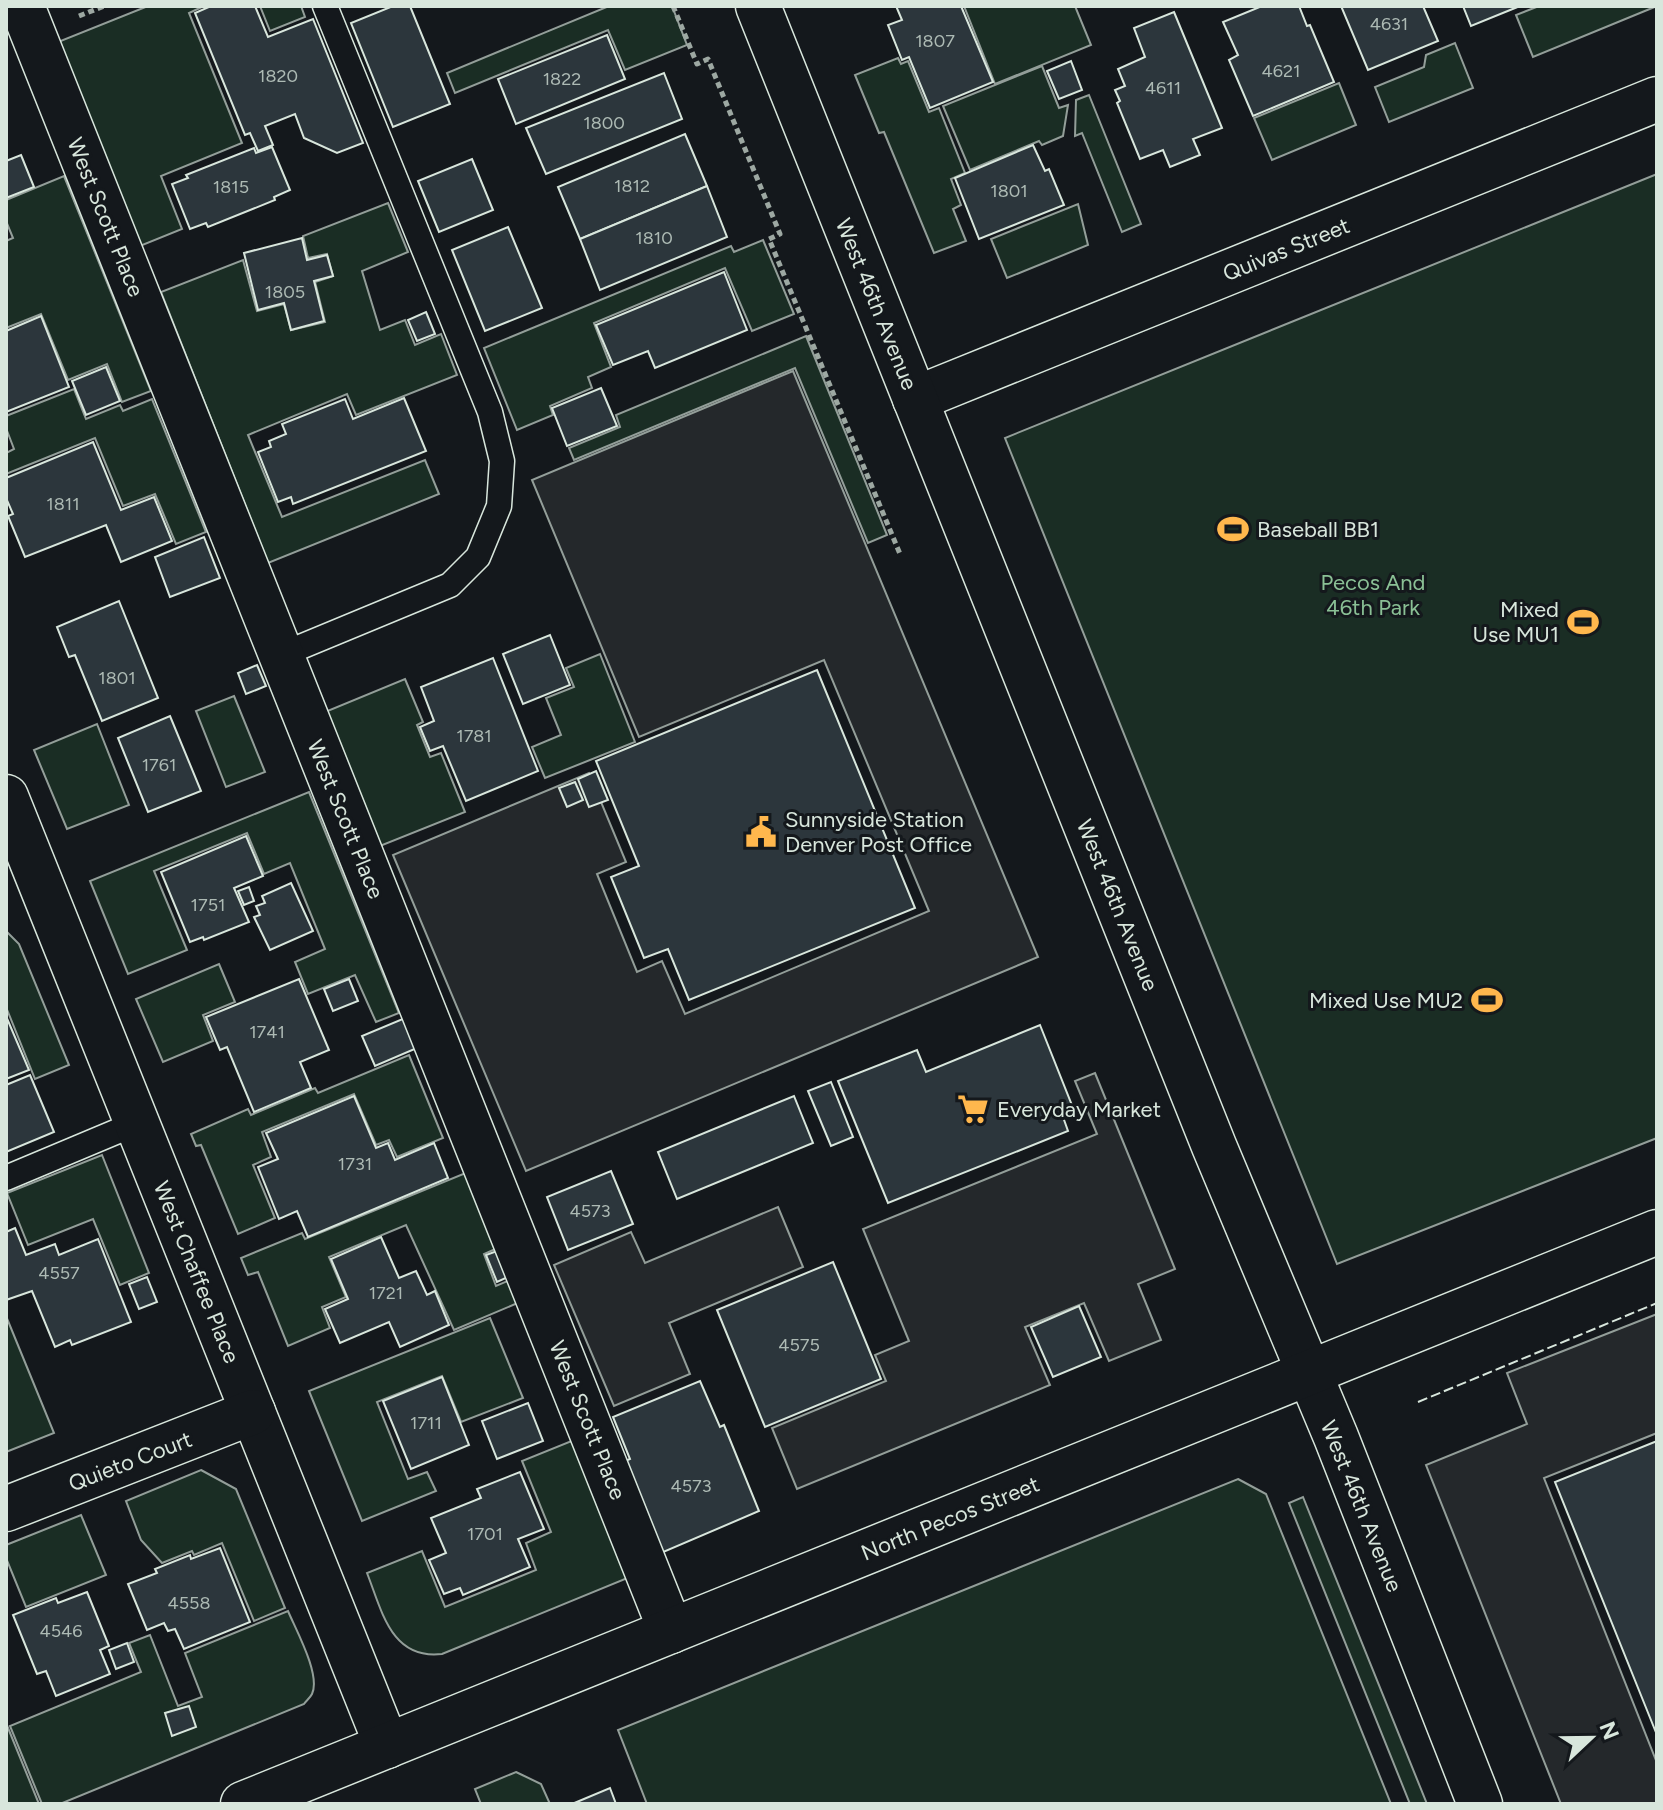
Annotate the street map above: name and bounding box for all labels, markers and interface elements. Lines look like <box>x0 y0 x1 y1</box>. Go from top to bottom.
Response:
house number: 4631 <box>1370 13 1408 35</box>
house number: 1807 <box>915 30 955 52</box>
house number: 4621 <box>1262 60 1300 82</box>
house number: 1820 <box>258 65 298 87</box>
house number: 1822 <box>543 68 581 90</box>
house number: 4611 <box>1145 77 1181 99</box>
house number: 1800 <box>583 112 625 134</box>
street label: West Scott Place <box>61 134 150 301</box>
house number: 1812 <box>614 175 650 197</box>
house number: 1815 <box>213 176 249 198</box>
house number: 1801 <box>990 180 1028 202</box>
street label: Quivas Street <box>1219 212 1353 287</box>
street label: West 46th Avenue <box>830 214 923 394</box>
house number: 1810 <box>635 227 673 249</box>
house number: 1805 <box>265 281 305 303</box>
house number: 1811 <box>46 493 80 515</box>
sports icon: Baseball BB1 <box>1216 512 1250 546</box>
place label: Baseball BB1 <box>1257 516 1379 543</box>
park label: Pecos And 46th Park <box>1321 569 1425 621</box>
place label: Mixed Use MU1 <box>1472 596 1559 648</box>
sports icon: Mixed Use MU1 <box>1566 605 1600 639</box>
house number: 1801 <box>98 667 136 689</box>
house number: 1781 <box>456 725 492 747</box>
street label: West Scott Place <box>301 736 390 903</box>
house number: 1761 <box>142 754 176 776</box>
place label: Sunnyside Station Denver Post Office <box>785 806 972 858</box>
public building icon: Sunnyside Station Denver Post Office <box>744 815 778 849</box>
street label: West 46th Avenue <box>1071 815 1164 995</box>
house number: 1751 <box>191 894 225 916</box>
sports icon: Mixed Use MU2 <box>1470 983 1504 1017</box>
place label: Mixed Use MU2 <box>1309 987 1463 1014</box>
house number: 1741 <box>249 1021 285 1043</box>
supermarket icon: Everyday Market <box>956 1092 990 1126</box>
place label: Everyday Market <box>997 1096 1161 1123</box>
house number: 1731 <box>338 1153 372 1175</box>
street label: West Chaffee Place <box>148 1177 245 1367</box>
house number: 4573 <box>570 1200 611 1222</box>
house number: 4557 <box>38 1262 80 1284</box>
house number: 1721 <box>369 1282 403 1304</box>
house number: 4575 <box>778 1334 820 1356</box>
street label: West Scott Place <box>543 1337 632 1504</box>
house number: 1711 <box>410 1412 442 1434</box>
street label: West 46th Avenue <box>1315 1416 1408 1596</box>
street label: Quieto Court <box>65 1426 196 1497</box>
street label: North Pecos Street <box>857 1470 1043 1567</box>
house number: 4573 <box>671 1475 712 1497</box>
house number: 1701 <box>467 1523 503 1545</box>
house number: 4558 <box>168 1592 210 1614</box>
house number: 4546 <box>40 1620 82 1642</box>
north arrow <box>1551 1698 1631 1778</box>
text: N <box>1593 1718 1625 1744</box>

